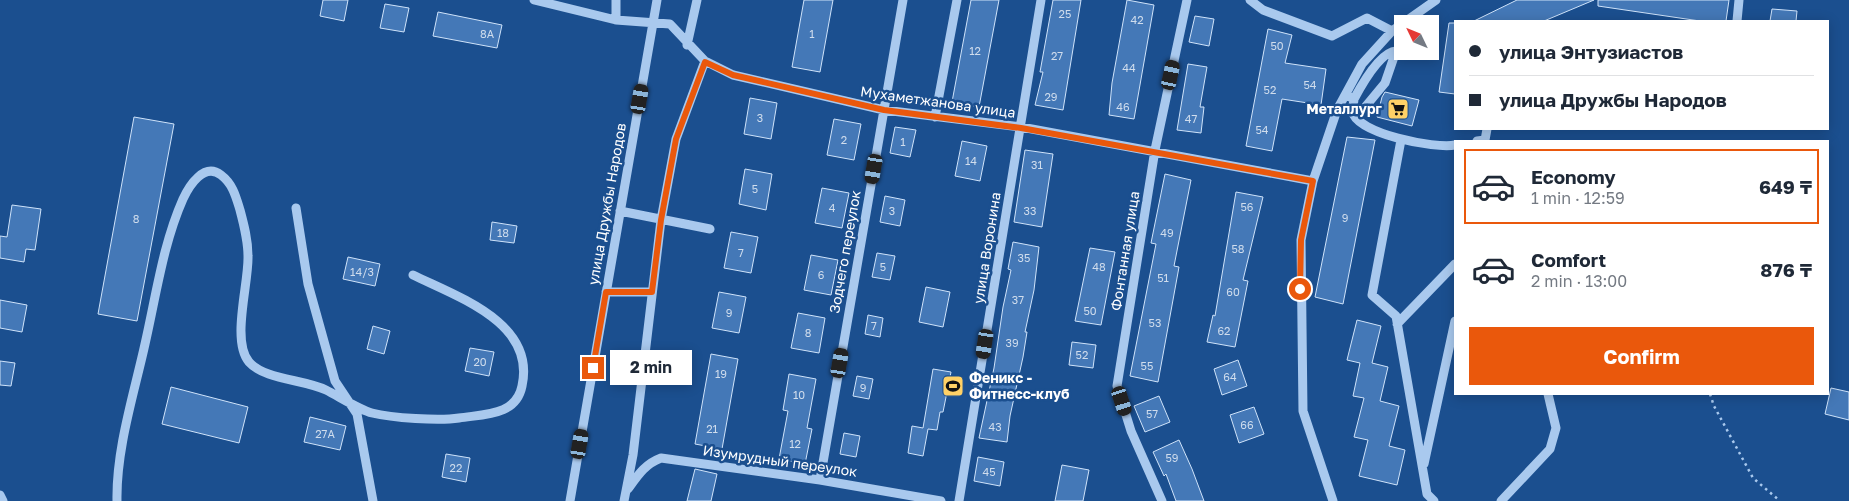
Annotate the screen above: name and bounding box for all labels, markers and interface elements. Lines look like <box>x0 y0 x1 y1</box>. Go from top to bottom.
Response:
house number: 25 <box>1059 7 1071 20</box>
house number: 42 <box>1130 13 1144 26</box>
north arrow <box>1394 15 1439 60</box>
map controls <box>1394 15 1439 60</box>
house number: 8А <box>480 27 495 40</box>
house number: 1 <box>809 27 815 40</box>
house number: 50 <box>1270 39 1284 52</box>
text: улица Энтузиастов <box>1499 40 1683 63</box>
house number: 12 <box>969 44 981 57</box>
house number: 27 <box>1051 49 1063 62</box>
car <box>1160 59 1181 91</box>
house number: 44 <box>1122 61 1136 74</box>
house number: 54 <box>1303 78 1317 91</box>
street label: Мухаметжанова улица <box>859 82 1017 121</box>
car <box>630 83 649 115</box>
house number: 52 <box>1264 83 1276 96</box>
text: улица Дружбы Народов <box>1499 88 1727 111</box>
house number: 29 <box>1044 90 1058 103</box>
supermarket icon: Металлург <box>1386 97 1410 121</box>
house number: 46 <box>1116 100 1130 113</box>
place label: Металлург <box>1306 100 1383 117</box>
house number: 3 <box>757 111 763 124</box>
house number: 47 <box>1185 112 1197 125</box>
street label: улица Дружбы Народов <box>584 121 629 286</box>
house number: 54 <box>1255 123 1269 136</box>
house number: 2 <box>841 133 847 146</box>
house number: 1 <box>900 135 906 148</box>
car <box>864 153 883 185</box>
house number: 14 <box>965 154 977 167</box>
house number: 31 <box>1031 158 1043 171</box>
icon: car <box>1471 164 1516 209</box>
text: Economy <box>1531 165 1616 188</box>
text: 649 ₸ <box>1759 175 1812 198</box>
house number: 5 <box>752 182 758 195</box>
text: 1 min · 12:59 <box>1531 188 1625 208</box>
street label: Зодчего переулок <box>825 189 864 315</box>
street label: Фонтанная улица <box>1107 190 1142 312</box>
street label: улица Воронина <box>969 191 1004 305</box>
house number: 56 <box>1240 200 1254 213</box>
house number: 4 <box>829 201 836 214</box>
house number: 3 <box>889 204 895 217</box>
house number: 33 <box>1024 204 1036 217</box>
house number: 9 <box>1342 211 1348 224</box>
house number: 8 <box>133 212 140 225</box>
house number: 18 <box>497 226 509 239</box>
house number: 49 <box>1160 226 1174 239</box>
house number: 58 <box>1231 242 1245 255</box>
house number: 7 <box>738 246 744 259</box>
icon: car <box>1471 247 1516 292</box>
text: Comfort <box>1531 248 1606 271</box>
house number: 35 <box>1018 251 1030 264</box>
text: 876 ₸ <box>1760 258 1812 281</box>
house number: 5 <box>880 260 886 273</box>
house number: 48 <box>1092 260 1106 273</box>
house number: 14/3 <box>350 265 374 278</box>
house number: 6 <box>818 268 825 281</box>
house number: 51 <box>1157 271 1169 284</box>
text: 2 min · 13:00 <box>1531 271 1627 291</box>
route start <box>1289 278 1311 300</box>
house number: 60 <box>1226 285 1240 298</box>
house number: 37 <box>1012 293 1024 306</box>
house number: 50 <box>1083 304 1097 317</box>
house number: 9 <box>726 306 732 319</box>
house number: 53 <box>1149 316 1161 329</box>
house number: 7 <box>871 319 877 332</box>
house number: 62 <box>1217 324 1231 337</box>
house number: 8 <box>805 326 812 339</box>
button: Confirm <box>1469 327 1814 385</box>
car <box>975 328 994 360</box>
house number: 39 <box>1005 336 1019 349</box>
car <box>830 347 849 379</box>
house number: 52 <box>1076 348 1088 361</box>
callout: 2 min <box>610 350 693 386</box>
house number: 20 <box>473 355 487 368</box>
route end <box>582 357 604 379</box>
text: 2 min <box>630 357 672 377</box>
house number: 55 <box>1141 359 1153 372</box>
house number: 19 <box>715 367 727 380</box>
place label: Феникс - Фитнесс-клуб <box>969 369 1070 402</box>
house number: 64 <box>1223 370 1237 383</box>
sports icon: Феникс - Фитнесс-клуб <box>941 374 965 398</box>
house number: 9 <box>860 381 866 394</box>
car <box>1110 384 1133 418</box>
house number: 10 <box>793 388 805 401</box>
house number: 57 <box>1146 407 1158 420</box>
house number: 66 <box>1240 418 1254 431</box>
house number: 43 <box>988 420 1002 433</box>
house number: 21 <box>706 422 718 435</box>
house number: 27А <box>315 427 335 440</box>
car <box>570 428 589 460</box>
house number: 12 <box>789 437 801 450</box>
street label: Изумрудный переулок <box>702 441 858 480</box>
house number: 59 <box>1165 451 1179 464</box>
house number: 22 <box>450 461 462 474</box>
house number: 45 <box>982 465 996 478</box>

